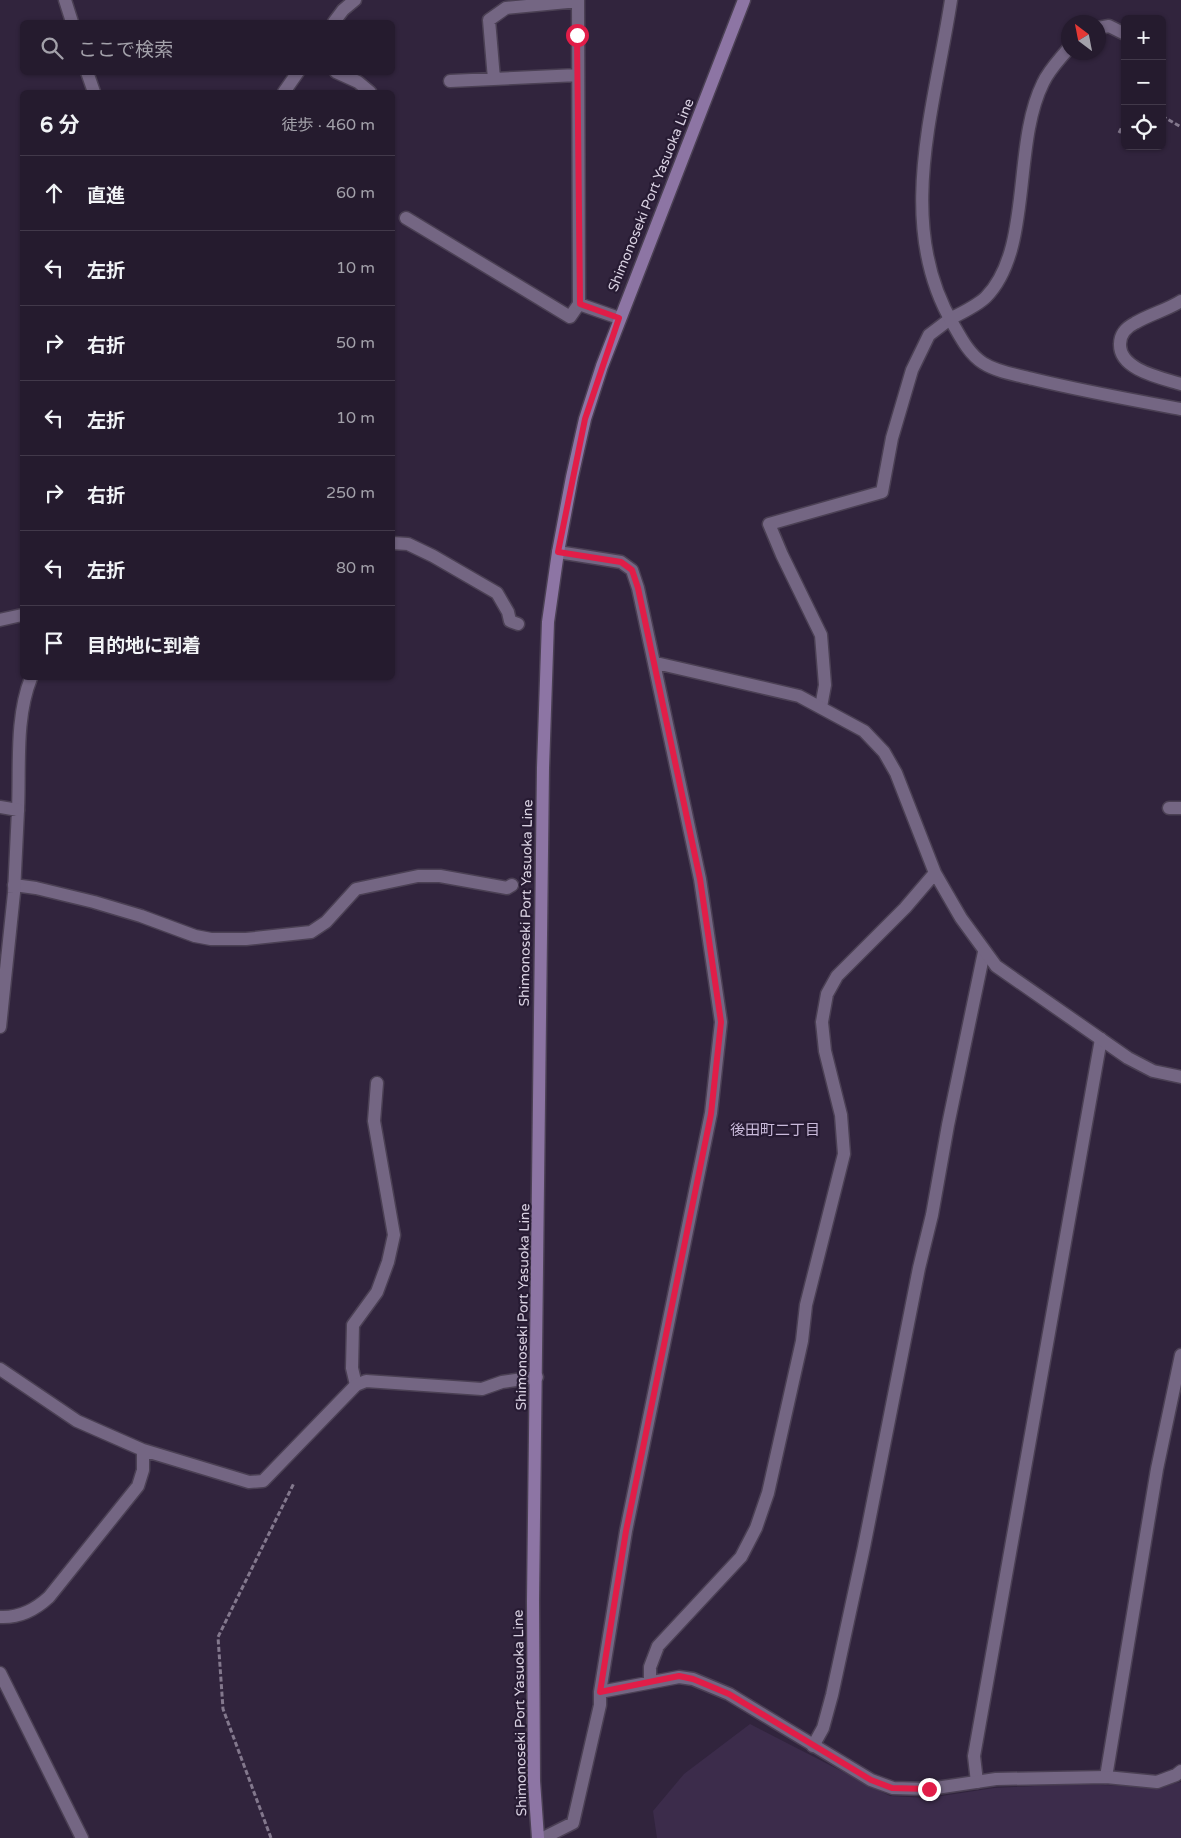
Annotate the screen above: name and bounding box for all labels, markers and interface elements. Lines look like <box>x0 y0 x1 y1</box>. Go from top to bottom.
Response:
north arrow <box>1061 15 1106 60</box>
map controls <box>1121 15 1166 150</box>
button: + <box>1121 15 1166 60</box>
search box <box>20 20 395 75</box>
route start <box>566 24 589 47</box>
icon: search <box>38 34 66 62</box>
text: ここで検索 <box>78 39 173 61</box>
button: − <box>1121 60 1166 105</box>
street label: Shimonoseki Port Yasuoka Line <box>604 96 698 294</box>
button: locate <box>1121 105 1166 150</box>
text: 6 分 <box>40 113 80 138</box>
text: 徒歩 · 460 m <box>282 115 375 135</box>
icon: ahead <box>40 179 68 207</box>
text: 60 m <box>336 183 375 203</box>
text: 直進 <box>87 185 125 207</box>
icon: left <box>40 254 68 282</box>
text: 10 m <box>336 258 375 278</box>
text: 左折 <box>87 260 125 282</box>
icon: right <box>40 329 68 357</box>
text: 50 m <box>336 333 375 353</box>
text: 右折 <box>87 335 125 357</box>
icon: left <box>40 404 68 432</box>
text: 10 m <box>336 408 375 428</box>
text: 左折 <box>87 410 125 432</box>
icon: right <box>40 479 68 507</box>
text: 250 m <box>326 483 375 503</box>
text: 右折 <box>87 485 125 507</box>
icon: left <box>40 554 68 582</box>
text: 80 m <box>336 558 375 578</box>
text: 左折 <box>87 560 125 582</box>
icon: arrive <box>40 629 68 657</box>
text: 目的地に到着 <box>87 635 201 657</box>
street label: Shimonoseki Port Yasuoka Line <box>516 799 536 1007</box>
district label: 後田町二丁目 <box>730 1121 820 1139</box>
street label: Shimonoseki Port Yasuoka Line <box>513 1203 533 1411</box>
street label: Shimonoseki Port Yasuoka Line <box>510 1609 530 1817</box>
route end <box>918 1778 941 1801</box>

